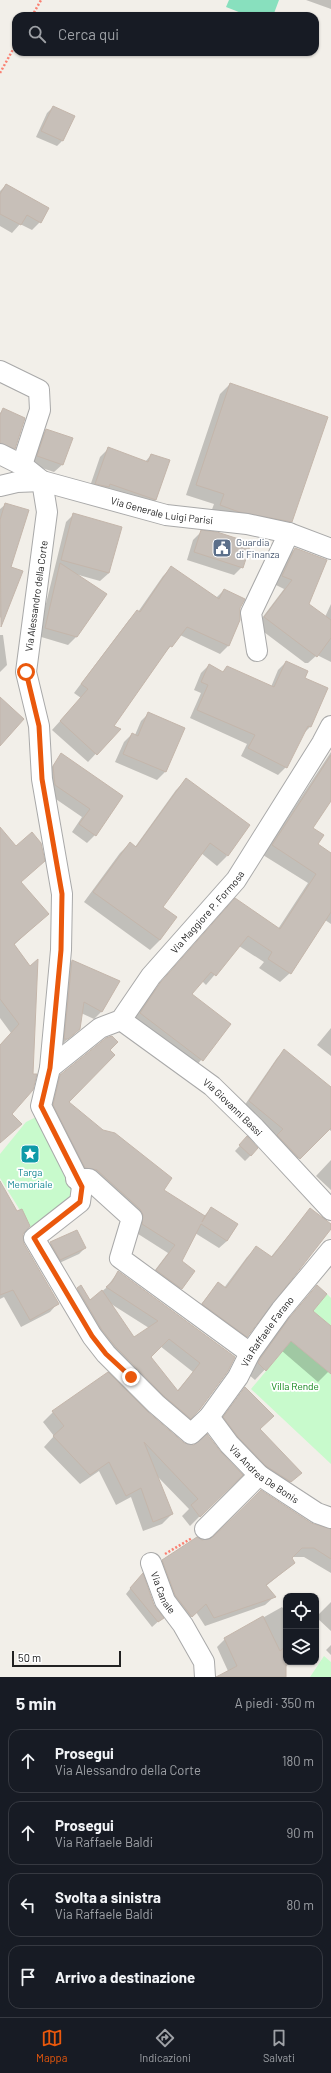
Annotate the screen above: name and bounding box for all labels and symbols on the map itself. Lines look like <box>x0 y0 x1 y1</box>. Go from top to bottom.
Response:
street label: Via Generale Luigi Parisi <box>110 494 214 526</box>
place label: Guardia di Finanza <box>236 536 280 560</box>
public building icon: Guardia di Finanza <box>211 537 233 559</box>
street label: Via Alessandro della Corte <box>22 540 50 652</box>
route start <box>17 663 35 681</box>
street label: Via Maggiore P. Formosa <box>168 868 246 956</box>
street label: Via Giovanni Bassi <box>201 1076 265 1138</box>
place icon: Targa Memoriale <box>19 1143 41 1165</box>
place label: Targa Memoriale <box>7 1166 53 1190</box>
street label: Via Raffaele Farano <box>238 1294 296 1369</box>
route end <box>122 1368 140 1386</box>
park label: Villa Rende <box>271 1380 319 1392</box>
street label: Via Andrea De Bonis <box>227 1442 301 1506</box>
street label: Via Canale <box>149 1570 178 1616</box>
scale bar <box>12 1649 121 1668</box>

